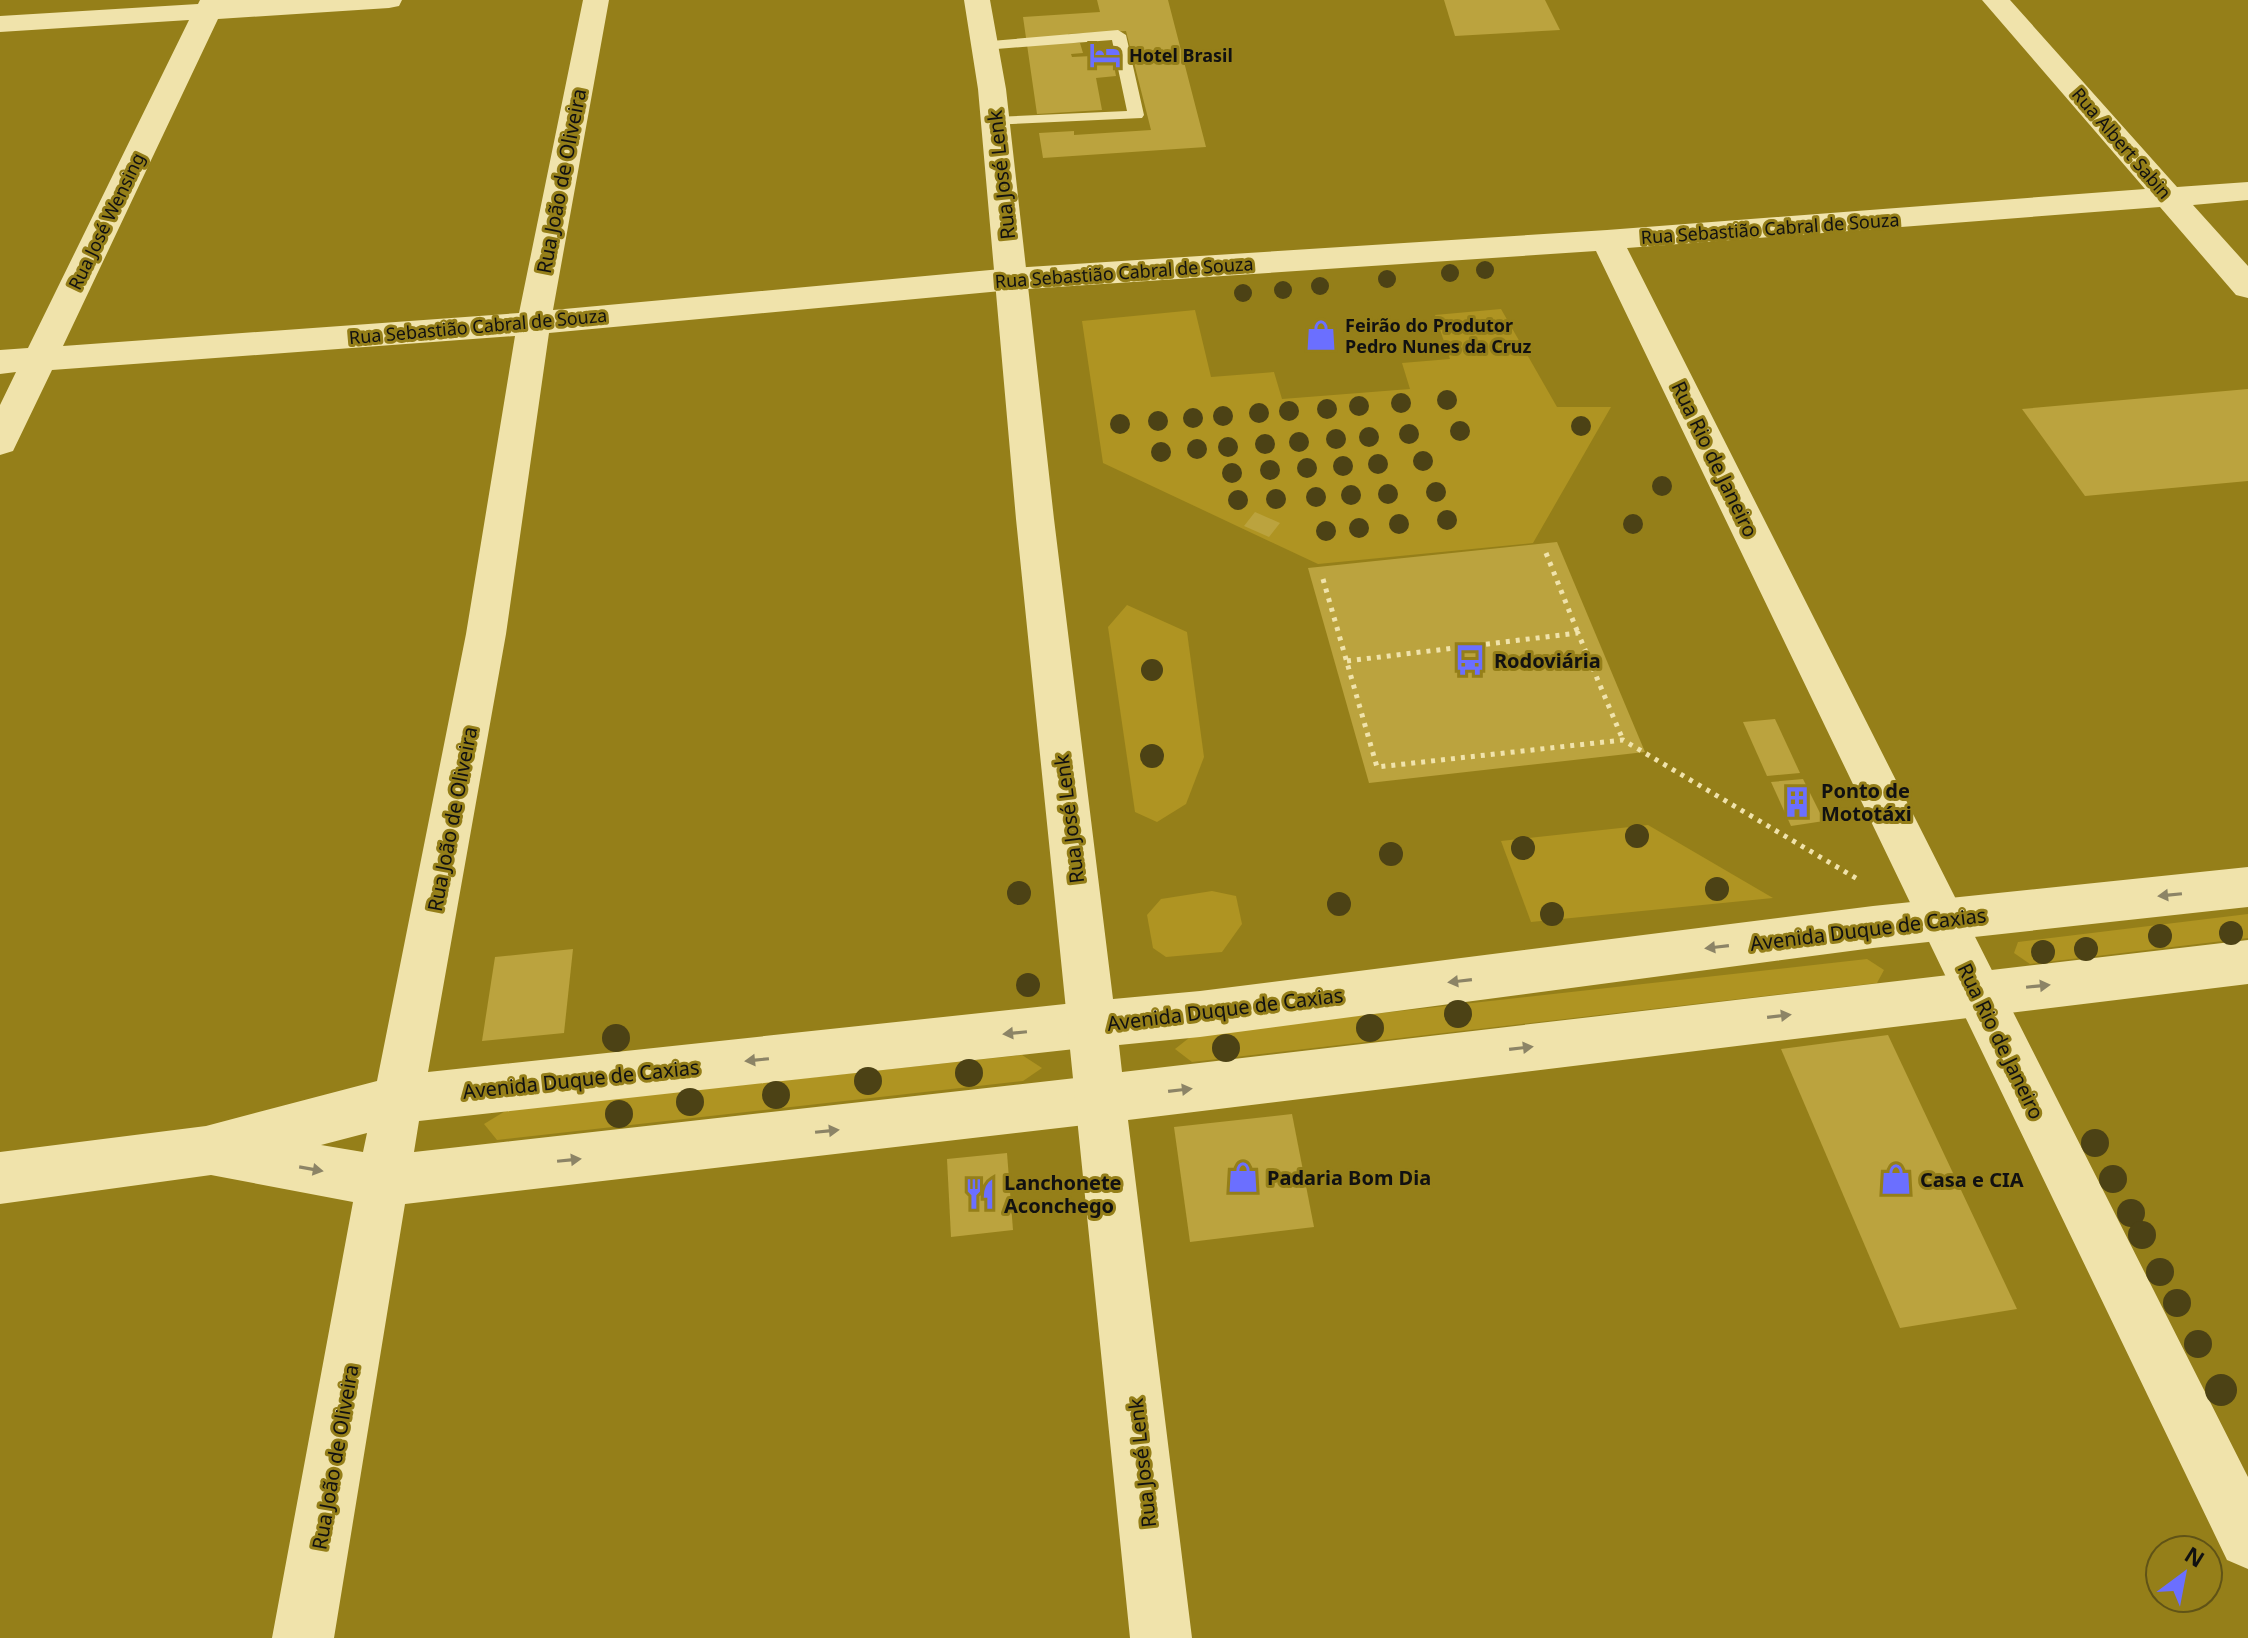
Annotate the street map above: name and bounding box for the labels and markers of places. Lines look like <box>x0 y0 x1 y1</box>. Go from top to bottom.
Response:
hotel icon: Hotel Brasil <box>1088 38 1122 72</box>
place label: Hotel Brasil <box>1129 43 1233 67</box>
place label: Feirão do Produtor Pedro Nunes da Cruz <box>1345 313 1532 358</box>
shop icon: Feirão do Produtor Pedro Nunes da Cruz <box>1304 318 1338 352</box>
bus stop icon: Rodoviária <box>1453 643 1487 677</box>
place label: Rodoviária <box>1494 647 1601 674</box>
place label: Ponto de Mototáxi <box>1821 777 1912 827</box>
building icon: Ponto de Mototáxi <box>1780 785 1814 819</box>
shop icon: Padaria Bom Dia <box>1226 1160 1260 1194</box>
shop icon: Casa e CIA <box>1879 1162 1913 1196</box>
place label: Padaria Bom Dia <box>1267 1164 1431 1191</box>
place label: Casa e CIA <box>1920 1166 2024 1193</box>
place label: Lanchonete Aconchego <box>1004 1169 1122 1219</box>
restaurant icon: Lanchonete Aconchego <box>963 1177 997 1211</box>

